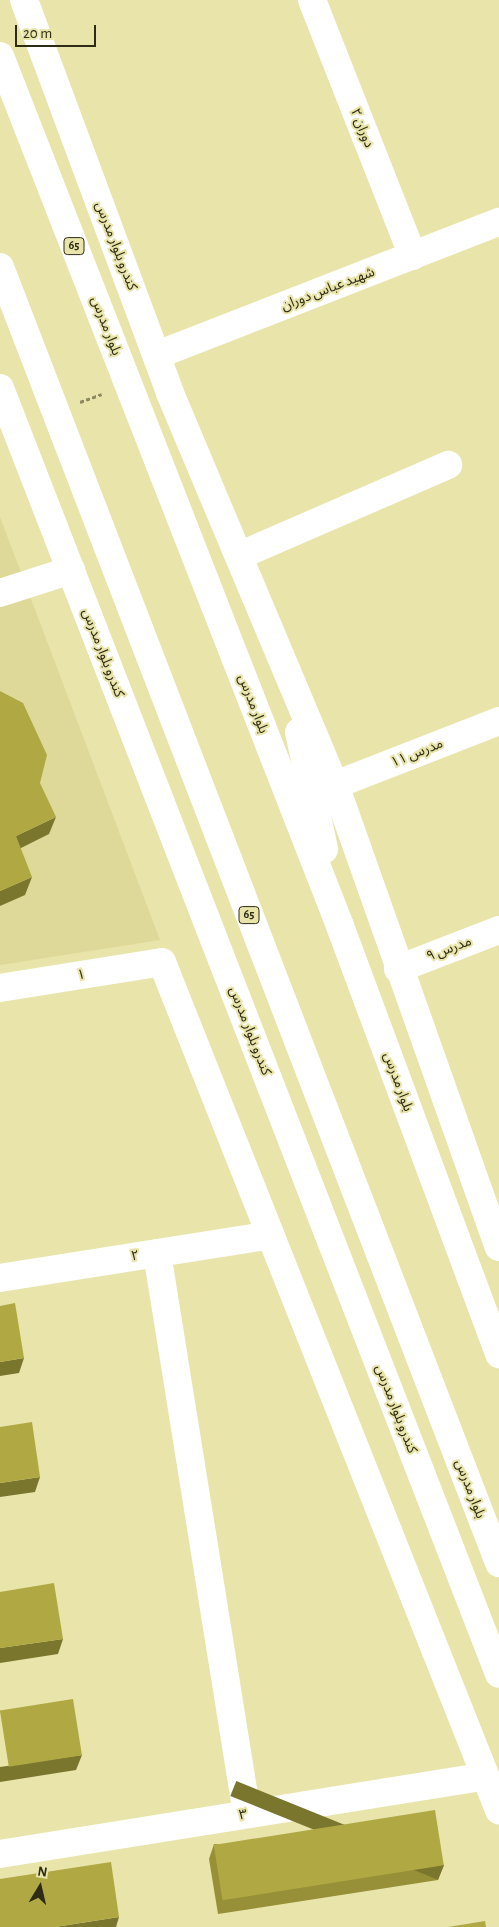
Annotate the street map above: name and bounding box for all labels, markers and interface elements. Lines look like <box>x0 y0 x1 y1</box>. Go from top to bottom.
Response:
scale bar <box>18 15 99 47</box>
text: 20 m <box>23 26 52 41</box>
street label: دوران ۲ <box>347 106 377 150</box>
street label: کندرو بلوار مدرس <box>91 199 141 293</box>
road number: 65 <box>63 237 85 256</box>
street label: شهید عباس دوران <box>279 263 377 315</box>
street label: بلوار مدرس <box>87 294 125 358</box>
street label: کندرو بلوار مدرس <box>78 606 128 700</box>
street label: بلوار مدرس <box>234 672 272 736</box>
street label: مدرس ۱۱ <box>388 735 446 771</box>
road number: 65 <box>238 906 260 924</box>
street label: مدرس ۹ <box>424 933 474 965</box>
street label: ۱ <box>76 966 86 984</box>
street label: کندرو بلوار مدرس <box>225 984 275 1078</box>
street label: بلوار مدرس <box>380 1050 416 1114</box>
street label: ۲ <box>130 1247 140 1265</box>
street label: کندرو بلوار مدرس <box>371 1362 421 1456</box>
street label: بلوار مدرس <box>451 1457 489 1521</box>
street label: ۳ <box>238 1806 248 1824</box>
north arrow <box>15 1862 65 1912</box>
text: N <box>36 1865 48 1880</box>

